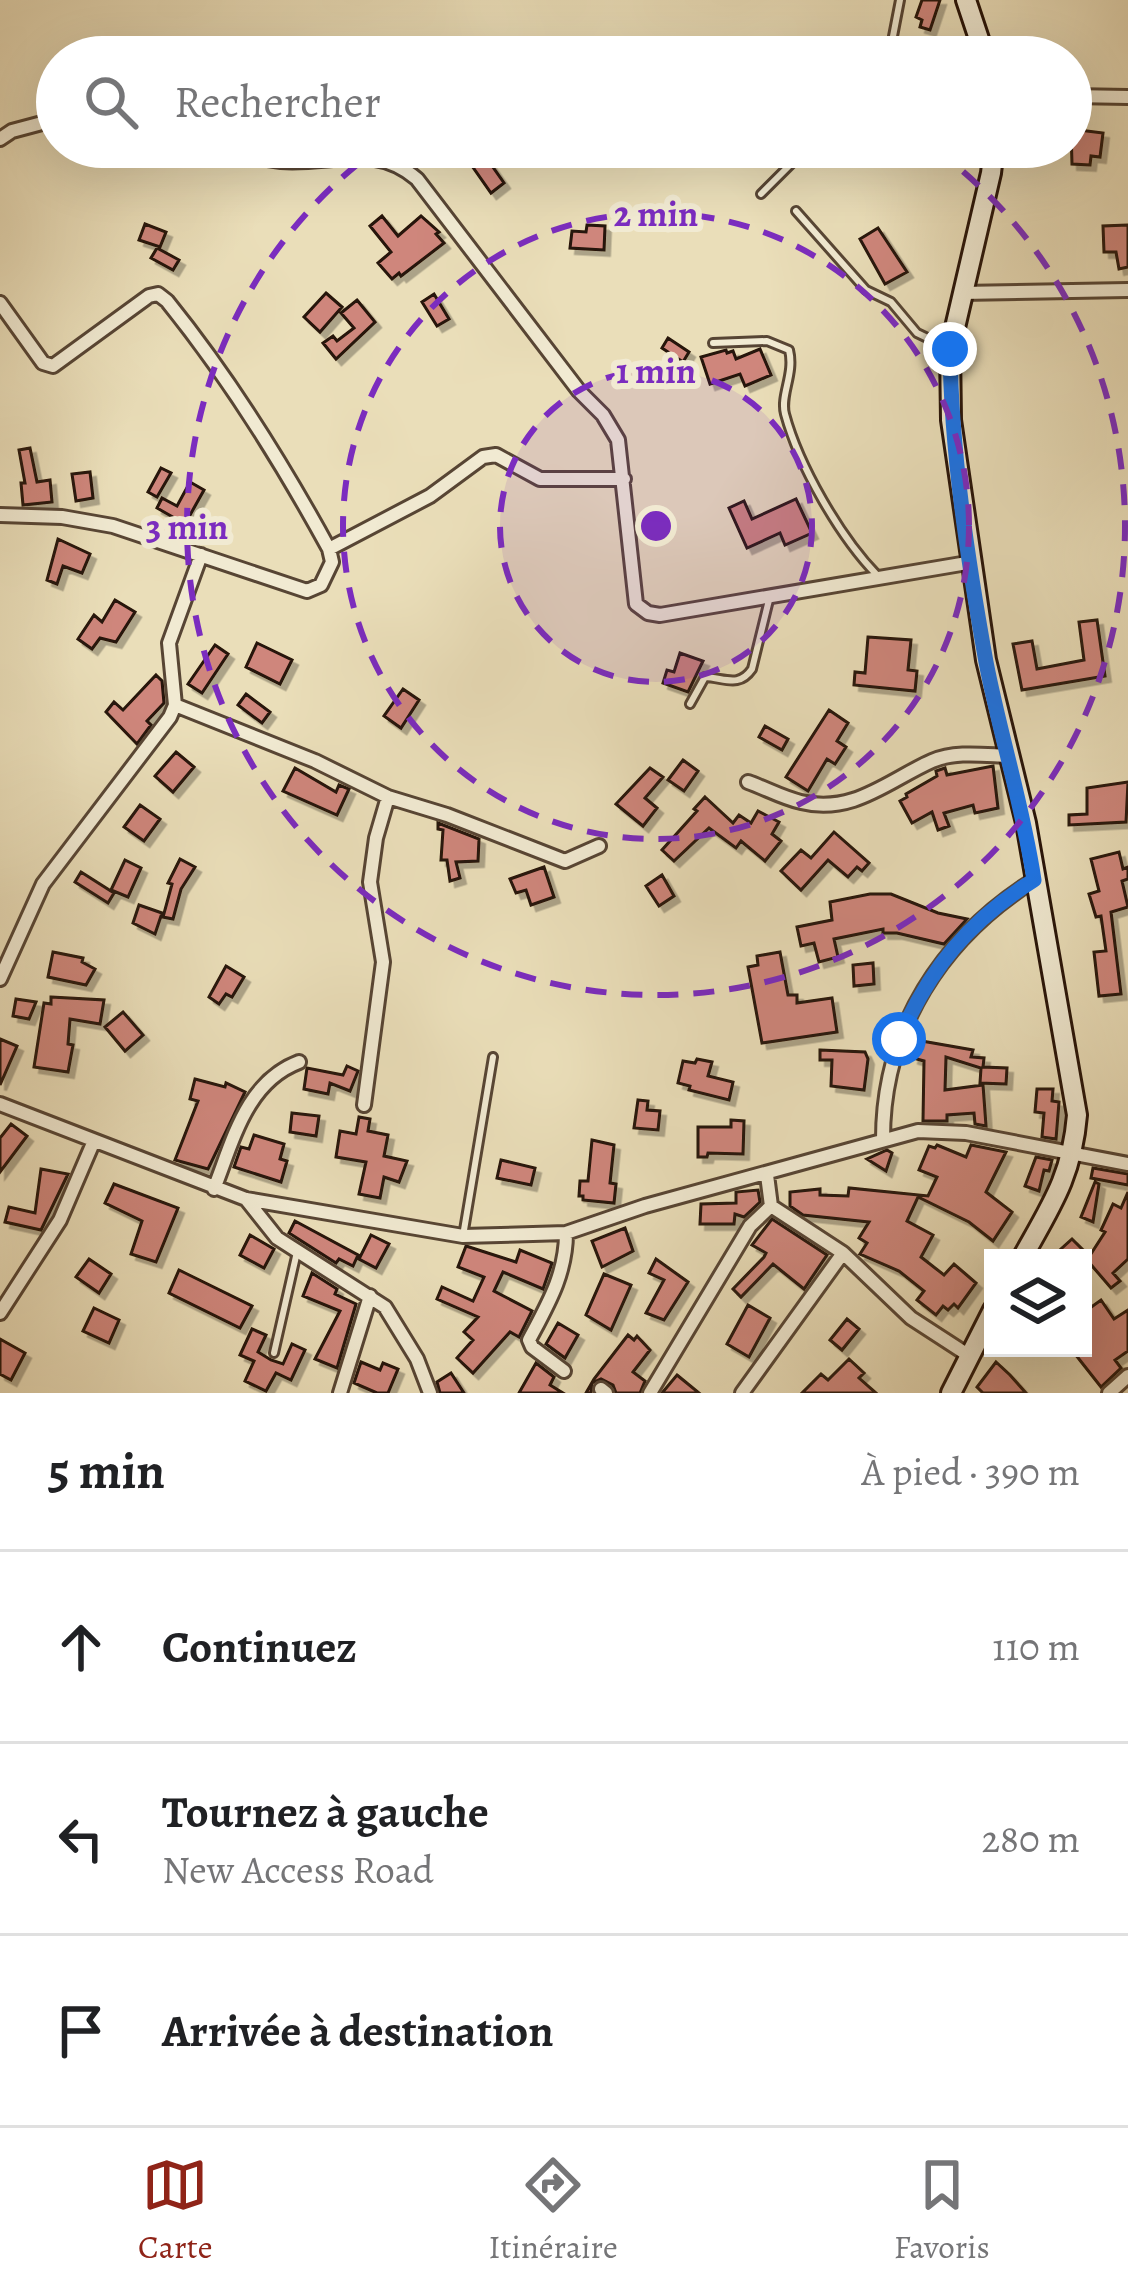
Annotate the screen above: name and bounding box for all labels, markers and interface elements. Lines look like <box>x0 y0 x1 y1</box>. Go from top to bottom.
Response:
search box <box>36 36 1092 168</box>
icon: search <box>78 69 144 135</box>
text: Rechercher <box>174 71 381 133</box>
text: 2 min <box>614 189 698 238</box>
route end <box>923 322 977 376</box>
text: 1 min <box>616 346 696 395</box>
text: 3 min <box>146 502 228 551</box>
centre of rings <box>635 505 677 547</box>
route start <box>872 1012 926 1066</box>
map controls <box>984 1249 1092 1357</box>
button: layers <box>984 1249 1092 1357</box>
text: 5 min <box>48 1436 165 1506</box>
text: À pied · 390 m <box>861 1445 1080 1498</box>
icon: ahead <box>48 1614 114 1680</box>
text: Continuez <box>162 1616 357 1678</box>
text: 110 m <box>992 1620 1080 1673</box>
text: Tournez à gauche <box>162 1781 489 1843</box>
icon: left <box>48 1806 114 1872</box>
text: 280 m <box>982 1812 1080 1865</box>
text: New Access Road <box>162 1843 434 1896</box>
icon: arrive <box>48 1998 114 2064</box>
text: Arrivée à destination <box>162 2000 554 2062</box>
tab: Carte <box>138 2152 212 2269</box>
tab: Itinéraire <box>489 2152 618 2269</box>
tab: Favoris <box>894 2152 990 2269</box>

